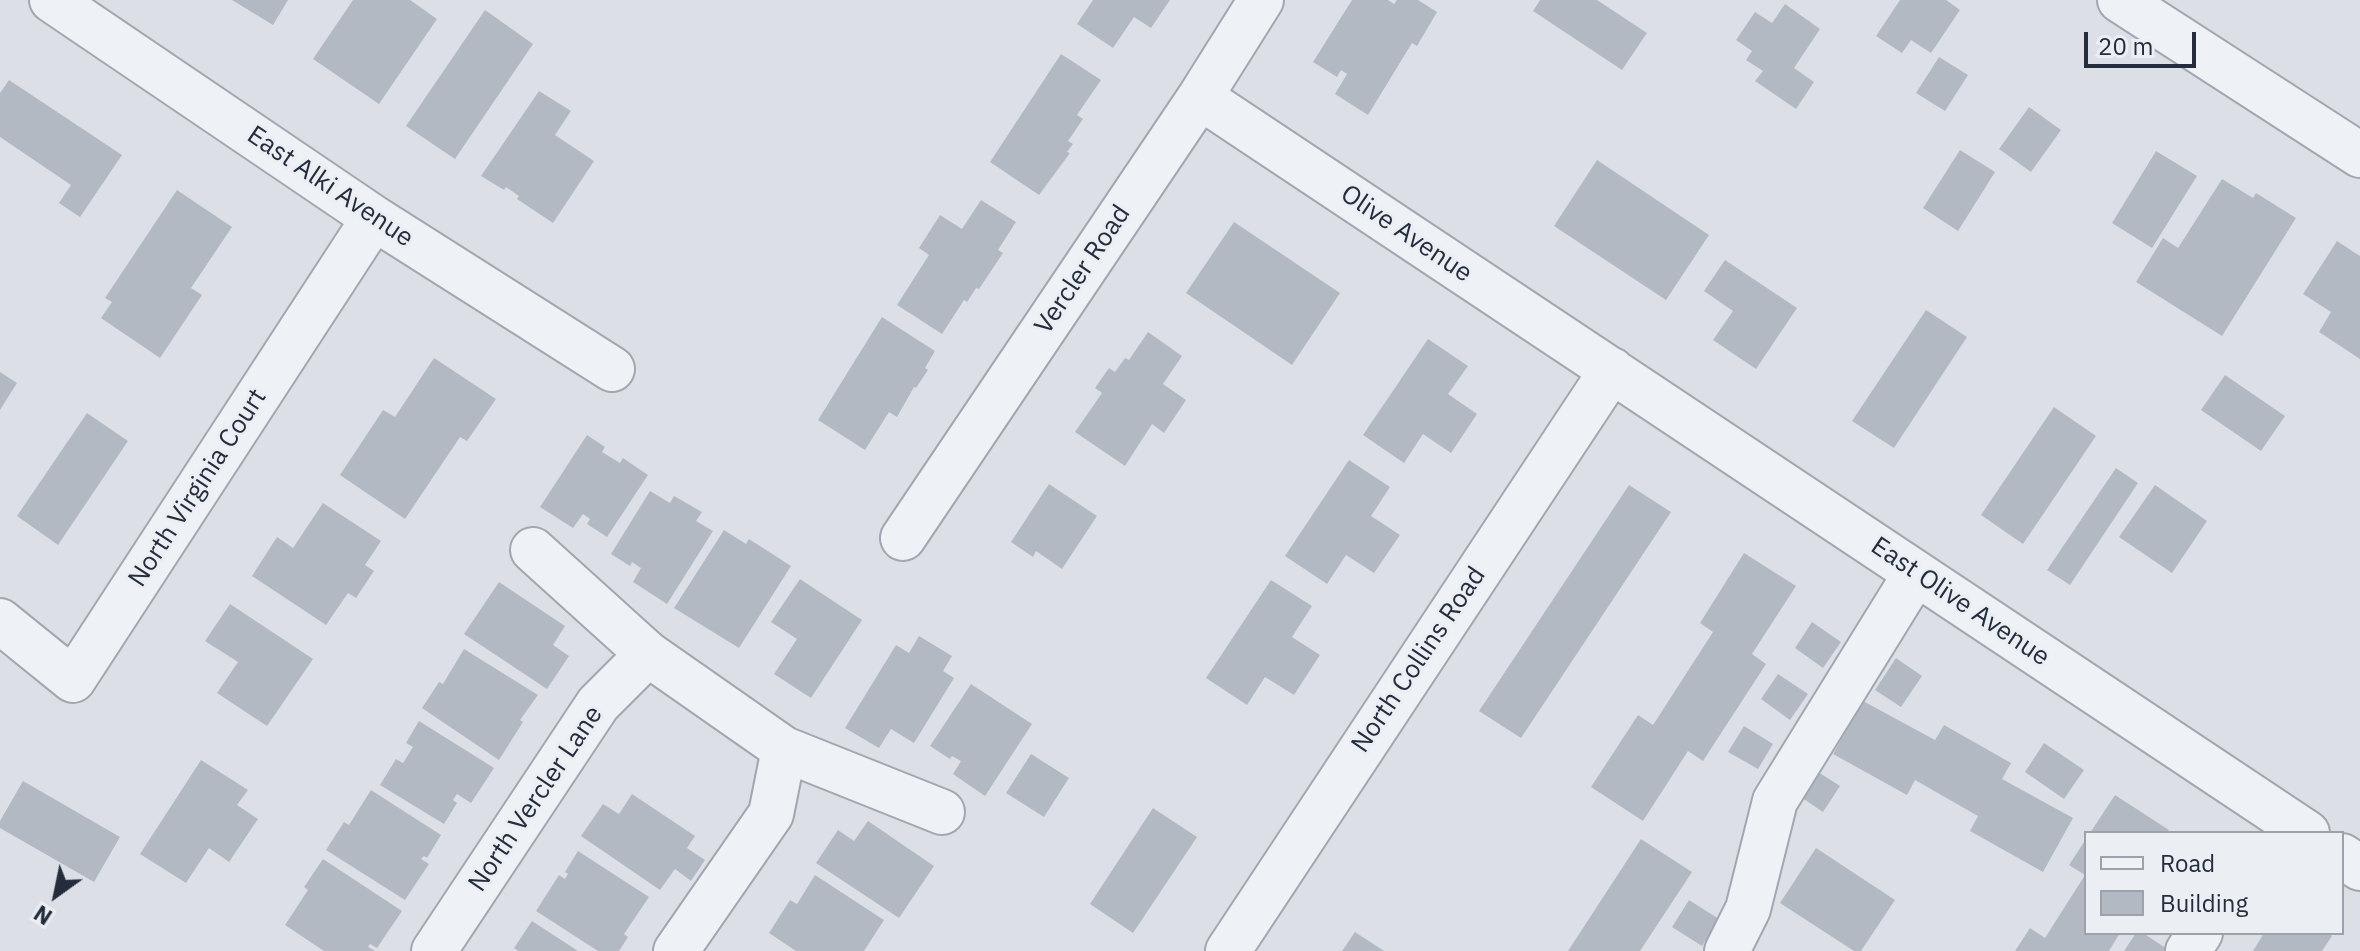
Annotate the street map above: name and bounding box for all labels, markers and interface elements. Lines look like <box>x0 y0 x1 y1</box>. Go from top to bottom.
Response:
scale bar <box>2088 16 2200 66</box>
text: 20 m <box>2098 30 2153 62</box>
street label: East Alki Avenue <box>241 120 419 254</box>
street label: Olive Avenue <box>1334 179 1478 289</box>
street label: Vercler Road <box>1029 200 1137 340</box>
street label: North Virginia Court <box>122 383 274 593</box>
street label: East Olive Avenue <box>1865 531 2055 673</box>
street label: North Collins Road <box>1345 561 1493 759</box>
street label: North Vercler Lane <box>462 700 610 898</box>
legend <box>2084 831 2344 935</box>
text: Road <box>2160 847 2215 879</box>
north arrow <box>16 855 96 935</box>
text: Building <box>2160 887 2248 919</box>
text: N <box>28 899 57 932</box>

